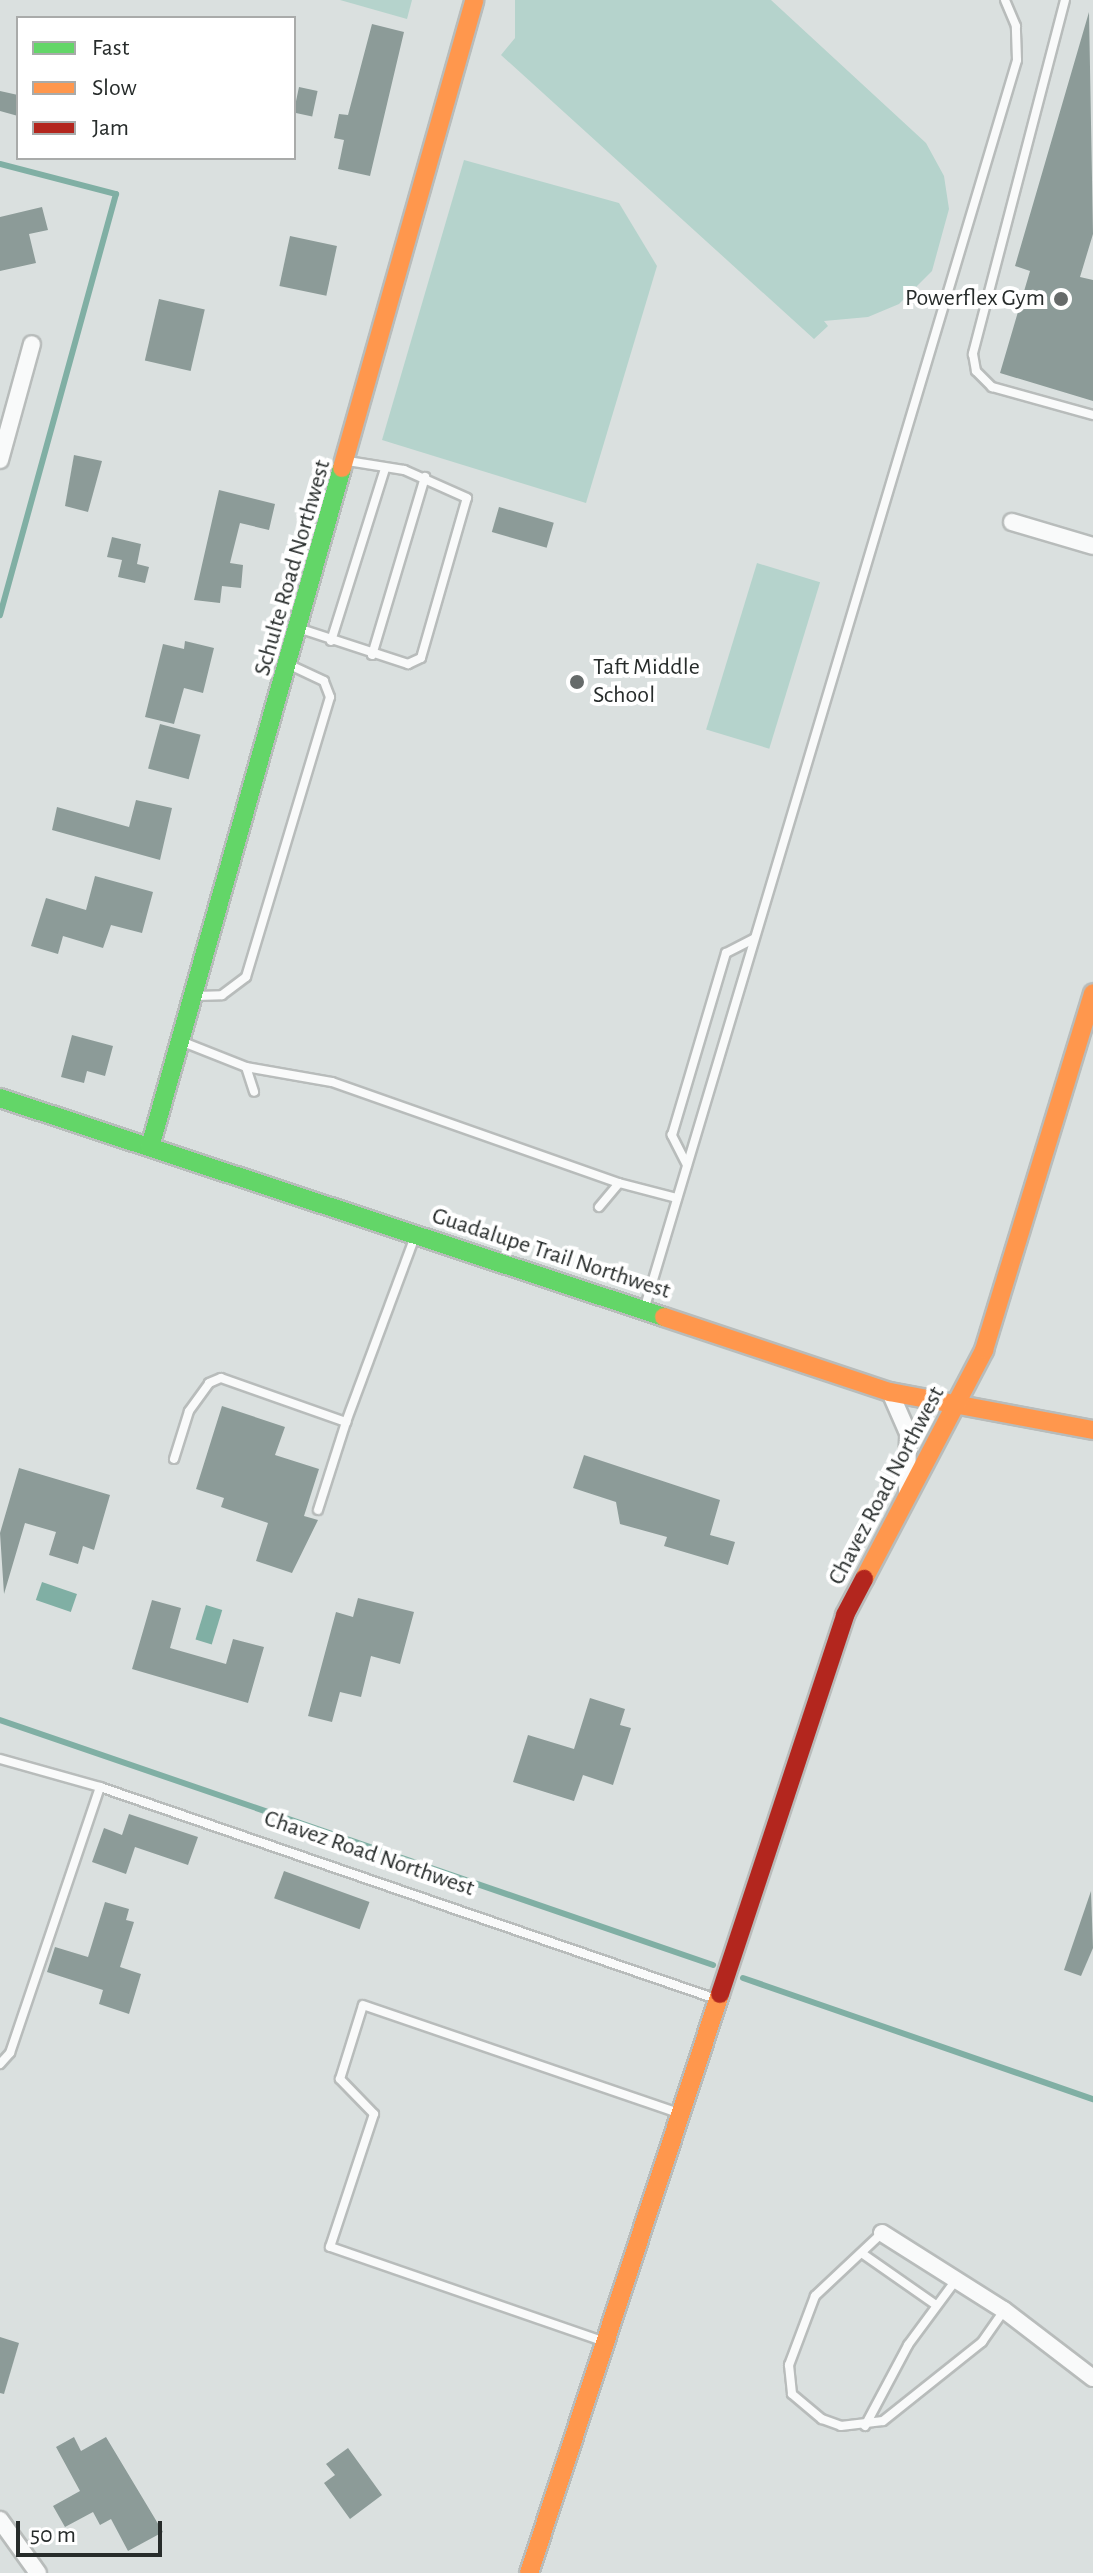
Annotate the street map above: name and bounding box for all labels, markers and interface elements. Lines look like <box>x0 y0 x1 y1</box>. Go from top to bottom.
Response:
legend <box>16 16 296 160</box>
text: Fast <box>92 36 129 60</box>
text: Slow <box>92 76 137 100</box>
text: Jam <box>92 116 129 140</box>
place label: Powerflex Gym <box>905 285 1045 313</box>
marker: Powerflex Gym <box>1052 290 1070 308</box>
street label: Schulte Road Northwest <box>248 457 338 679</box>
place label: Taft Middle School <box>593 654 700 710</box>
marker: Taft Middle School <box>568 673 586 691</box>
street label: Guadalupe Trail Northwest <box>428 1202 674 1306</box>
street label: Chavez Road Northwest <box>823 1382 951 1590</box>
street label: Chavez Road Northwest <box>260 1804 478 1904</box>
scale bar <box>20 2505 166 2555</box>
text: 50 m <box>30 2523 76 2547</box>

